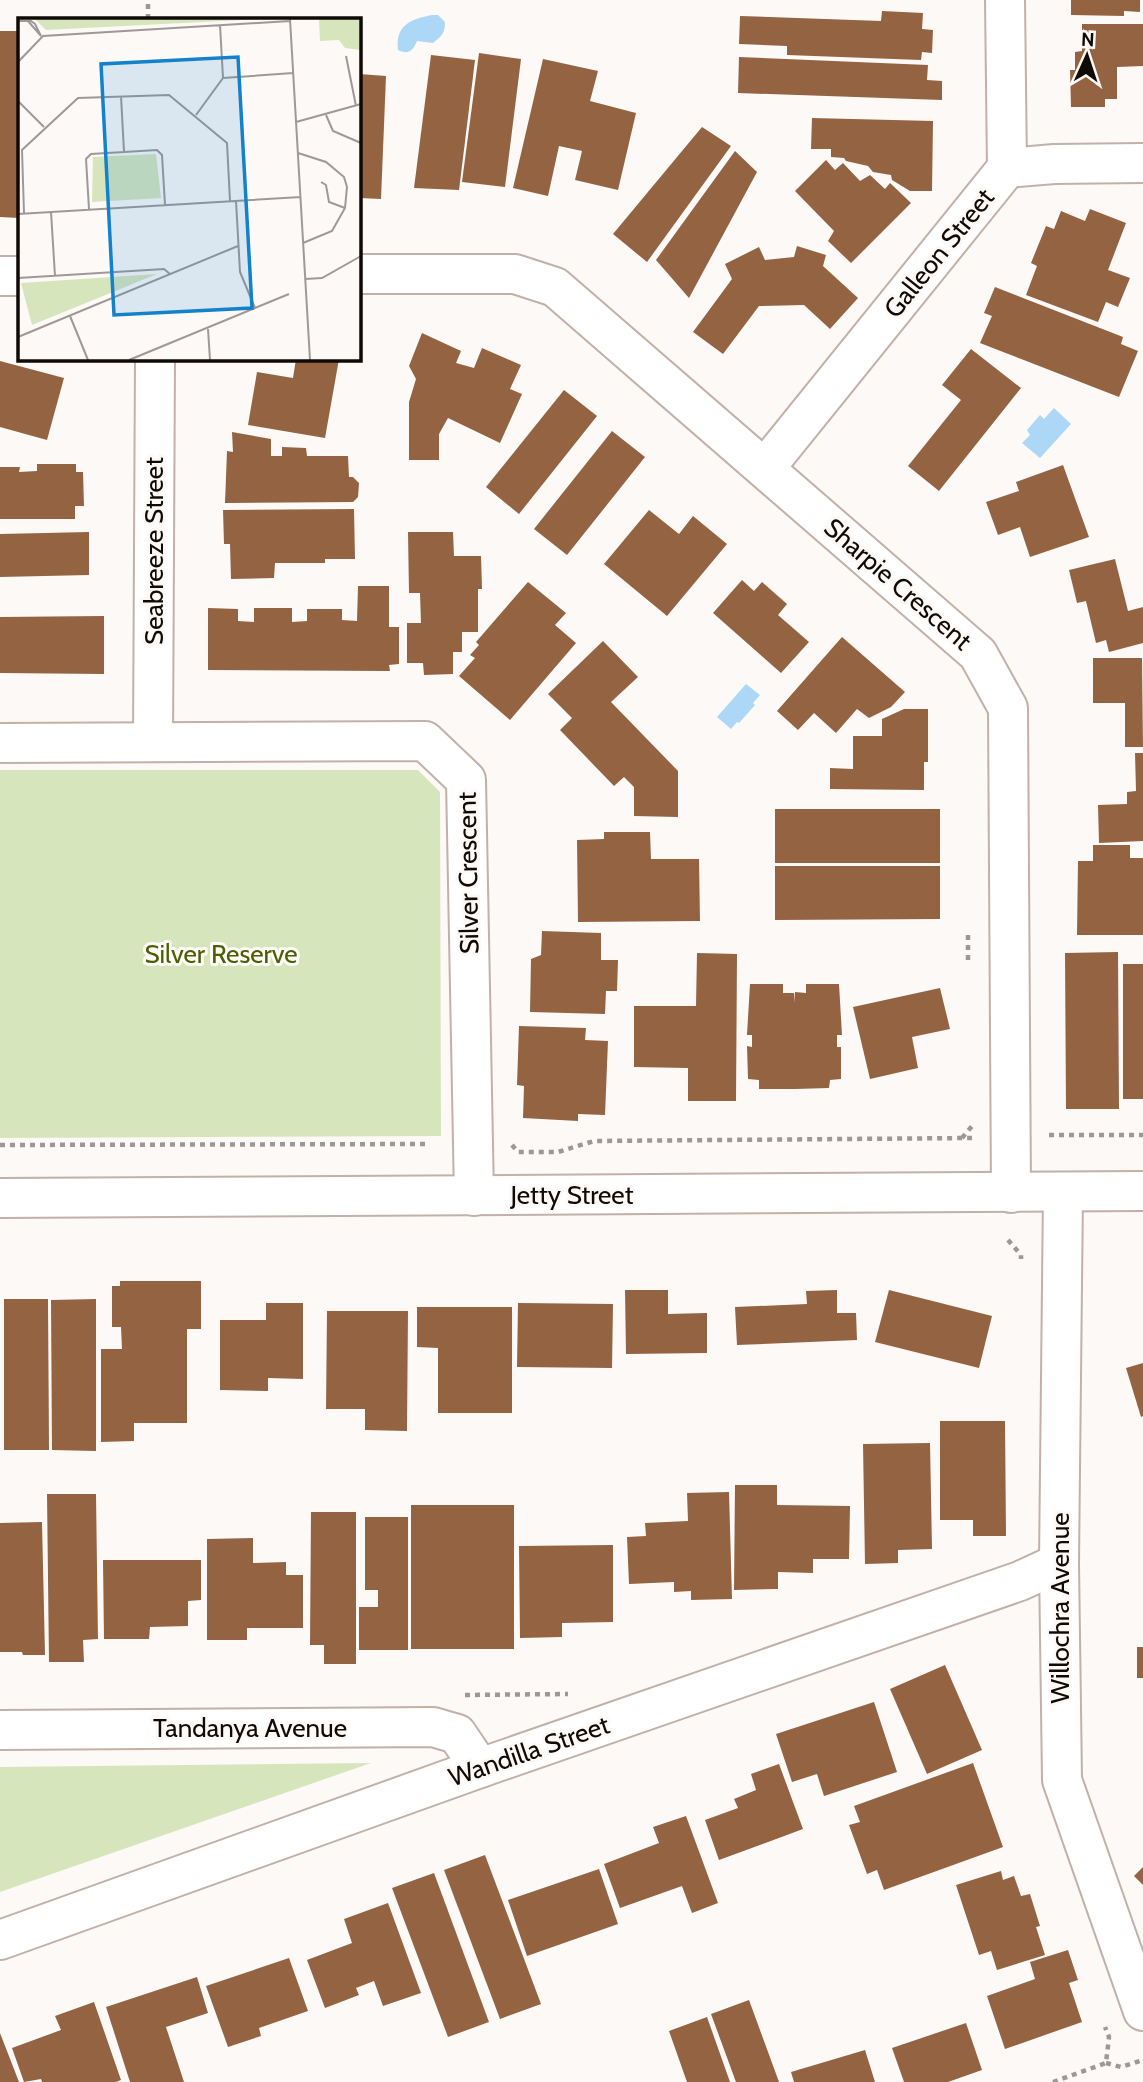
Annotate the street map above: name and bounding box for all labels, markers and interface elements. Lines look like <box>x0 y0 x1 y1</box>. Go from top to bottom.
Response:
inset map <box>18 18 360 360</box>
north arrow <box>1052 21 1122 91</box>
text: N <box>1081 28 1095 51</box>
street label: Galleon Street <box>877 182 1001 324</box>
street label: Seabreeze Street <box>138 457 170 645</box>
street label: Sharpie Crescent <box>818 511 978 657</box>
street label: Silver Crescent <box>451 791 485 954</box>
park label: Silver Reserve <box>144 938 298 970</box>
street label: Jetty Street <box>510 1179 634 1211</box>
street label: Willochra Avenue <box>1044 1512 1076 1704</box>
street label: Wandilla Street <box>444 1708 614 1793</box>
street label: Tandanya Avenue <box>153 1712 347 1744</box>

